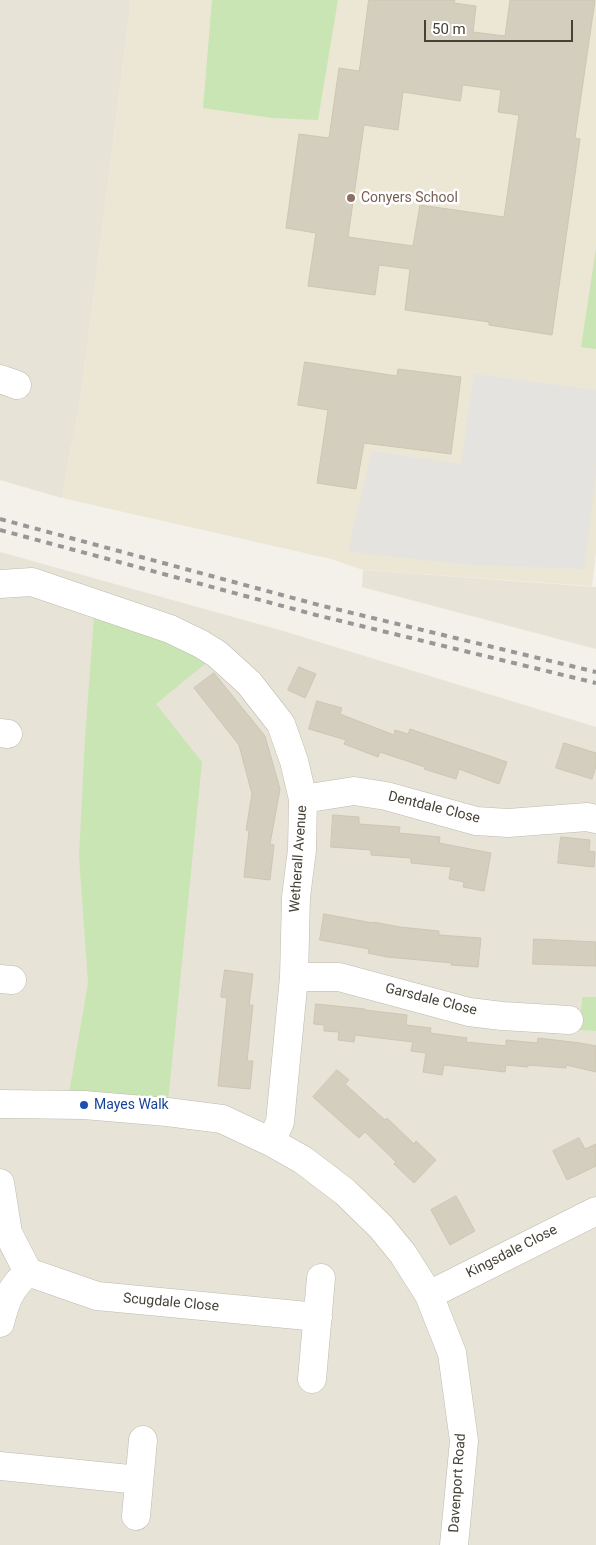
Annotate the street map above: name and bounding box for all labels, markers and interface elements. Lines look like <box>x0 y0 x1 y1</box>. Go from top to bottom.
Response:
scale bar <box>426 10 575 42</box>
text: 50 m <box>432 20 466 38</box>
place label: Conyers School <box>361 190 458 206</box>
marker: Conyers School <box>345 192 357 204</box>
street label: Dentdale Close <box>386 788 482 828</box>
street label: Wetherall Avenue <box>287 805 311 913</box>
street label: Garsdale Close <box>383 980 479 1020</box>
place label: Mayes Walk <box>94 1097 169 1113</box>
marker: Mayes Walk <box>78 1099 90 1111</box>
street label: Kingsdale Close <box>464 1222 560 1282</box>
street label: Scugdale Close <box>122 1290 220 1316</box>
street label: Davenport Road <box>446 1433 470 1533</box>

